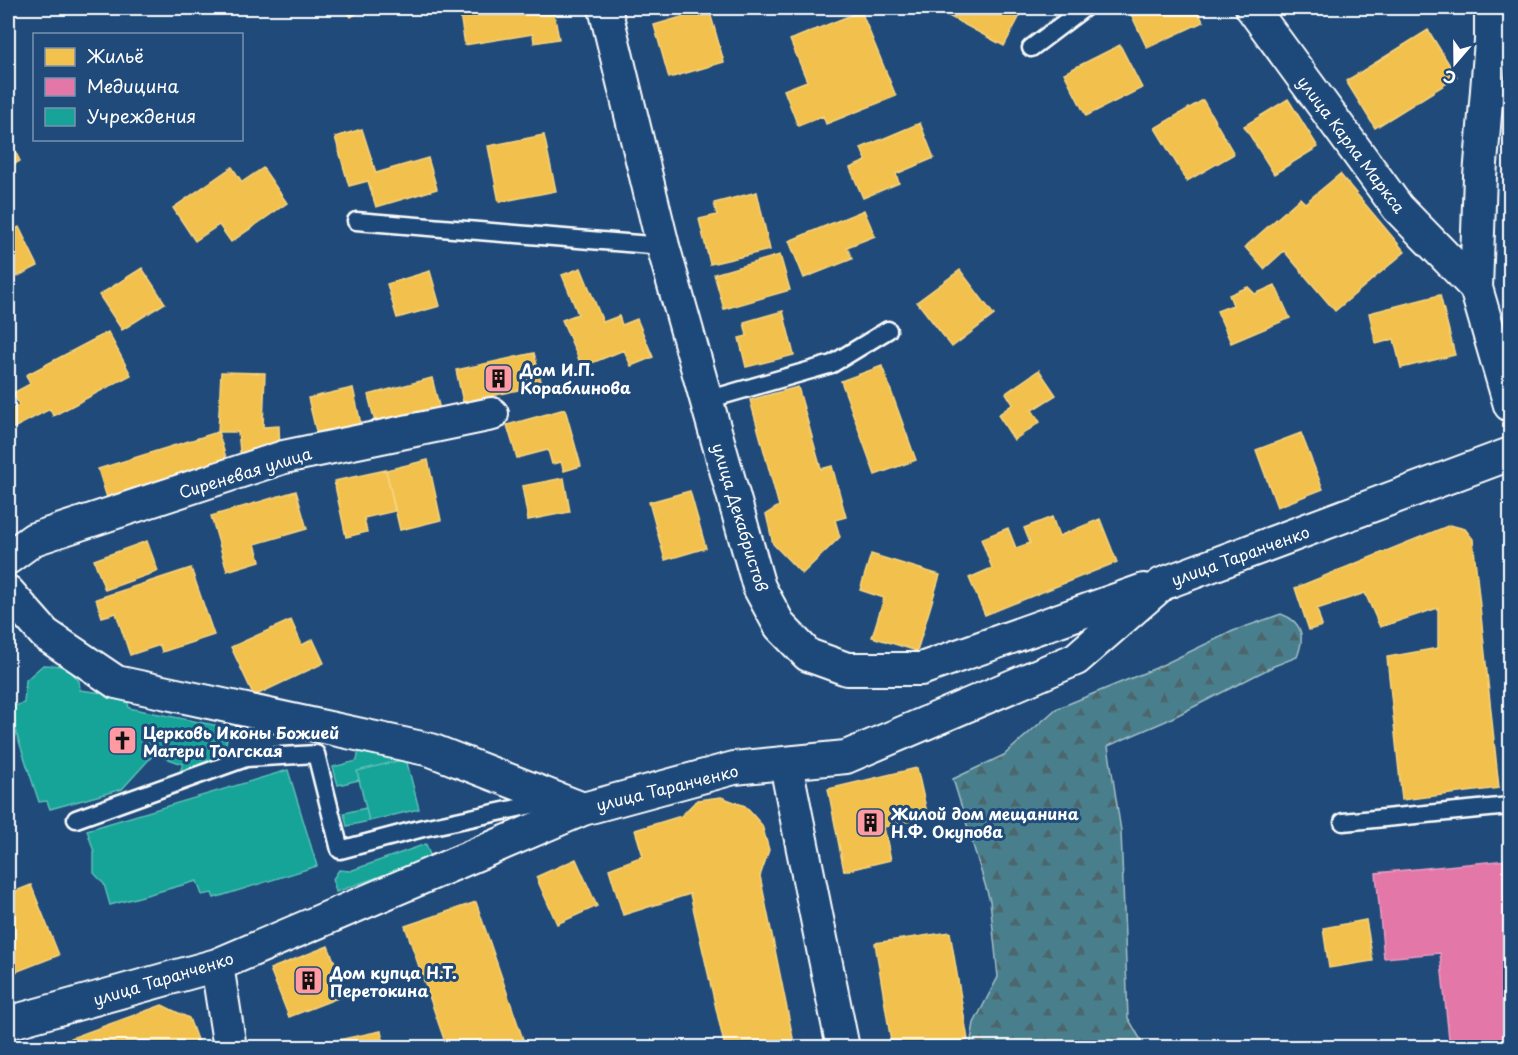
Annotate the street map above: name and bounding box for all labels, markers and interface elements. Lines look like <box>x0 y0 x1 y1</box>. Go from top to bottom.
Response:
legend <box>33 33 243 141</box>
north arrow <box>1425 33 1485 93</box>
text: Жильё <box>86 42 144 69</box>
text: С <box>1440 65 1459 91</box>
street label: улица Карла Маркса <box>1292 70 1412 218</box>
text: Медицина <box>87 72 179 99</box>
text: Учреждения <box>87 102 196 129</box>
place label: Дом И.П. Кораблинова <box>519 357 631 399</box>
building icon: Дом И.П. Кораблинова <box>483 362 515 394</box>
street label: Сиреневая улица <box>176 440 314 504</box>
street label: улица Декабристов <box>707 440 775 594</box>
street label: улица Таранченко <box>1167 519 1313 591</box>
place label: Церковь Иконы Божией Матери Толгская <box>143 720 339 762</box>
church icon: Церковь Иконы Божией Матери Толгская <box>106 725 138 757</box>
street label: улица Таранченко <box>593 758 741 816</box>
place label: Жилой дом мещанина Н.Ф. Окупова <box>890 801 1079 843</box>
building icon: Жилой дом мещанина Н.Ф. Окупова <box>854 806 886 838</box>
street label: улица Таранченко <box>90 945 236 1011</box>
place label: Дом купца Н.Т. Перетокина <box>329 960 457 1002</box>
building icon: Дом купца Н.Т. Перетокина <box>293 965 325 997</box>

